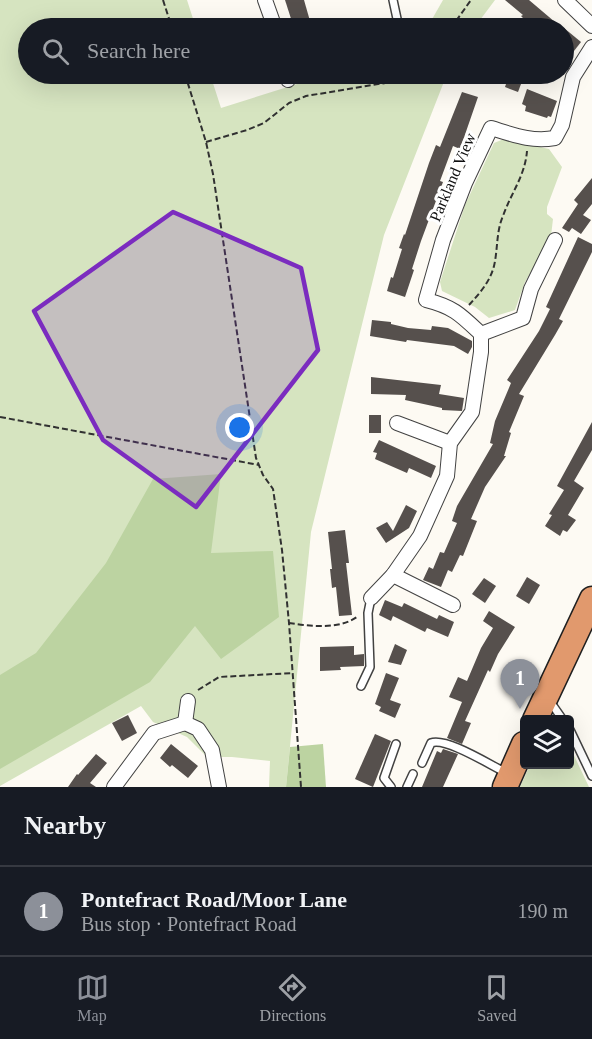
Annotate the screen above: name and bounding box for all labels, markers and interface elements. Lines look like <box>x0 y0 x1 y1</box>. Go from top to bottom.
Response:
search box <box>18 18 574 84</box>
icon: search <box>39 35 72 68</box>
text: Search here <box>87 38 190 63</box>
street label: Parkland View <box>426 130 479 224</box>
your location <box>225 413 254 442</box>
pin: 1 <box>500 660 540 709</box>
map controls <box>520 715 574 769</box>
button: layers <box>520 715 574 769</box>
text: Nearby <box>24 811 106 840</box>
text: Pontefract Road/Moor Lane <box>81 887 347 912</box>
text: 1 <box>39 900 49 922</box>
text: 190 m <box>517 900 568 922</box>
text: Bus stop · Pontefract Road <box>81 913 297 935</box>
tab: Map <box>76 971 109 1025</box>
tab: Directions <box>260 971 326 1025</box>
tab: Saved <box>477 971 516 1025</box>

